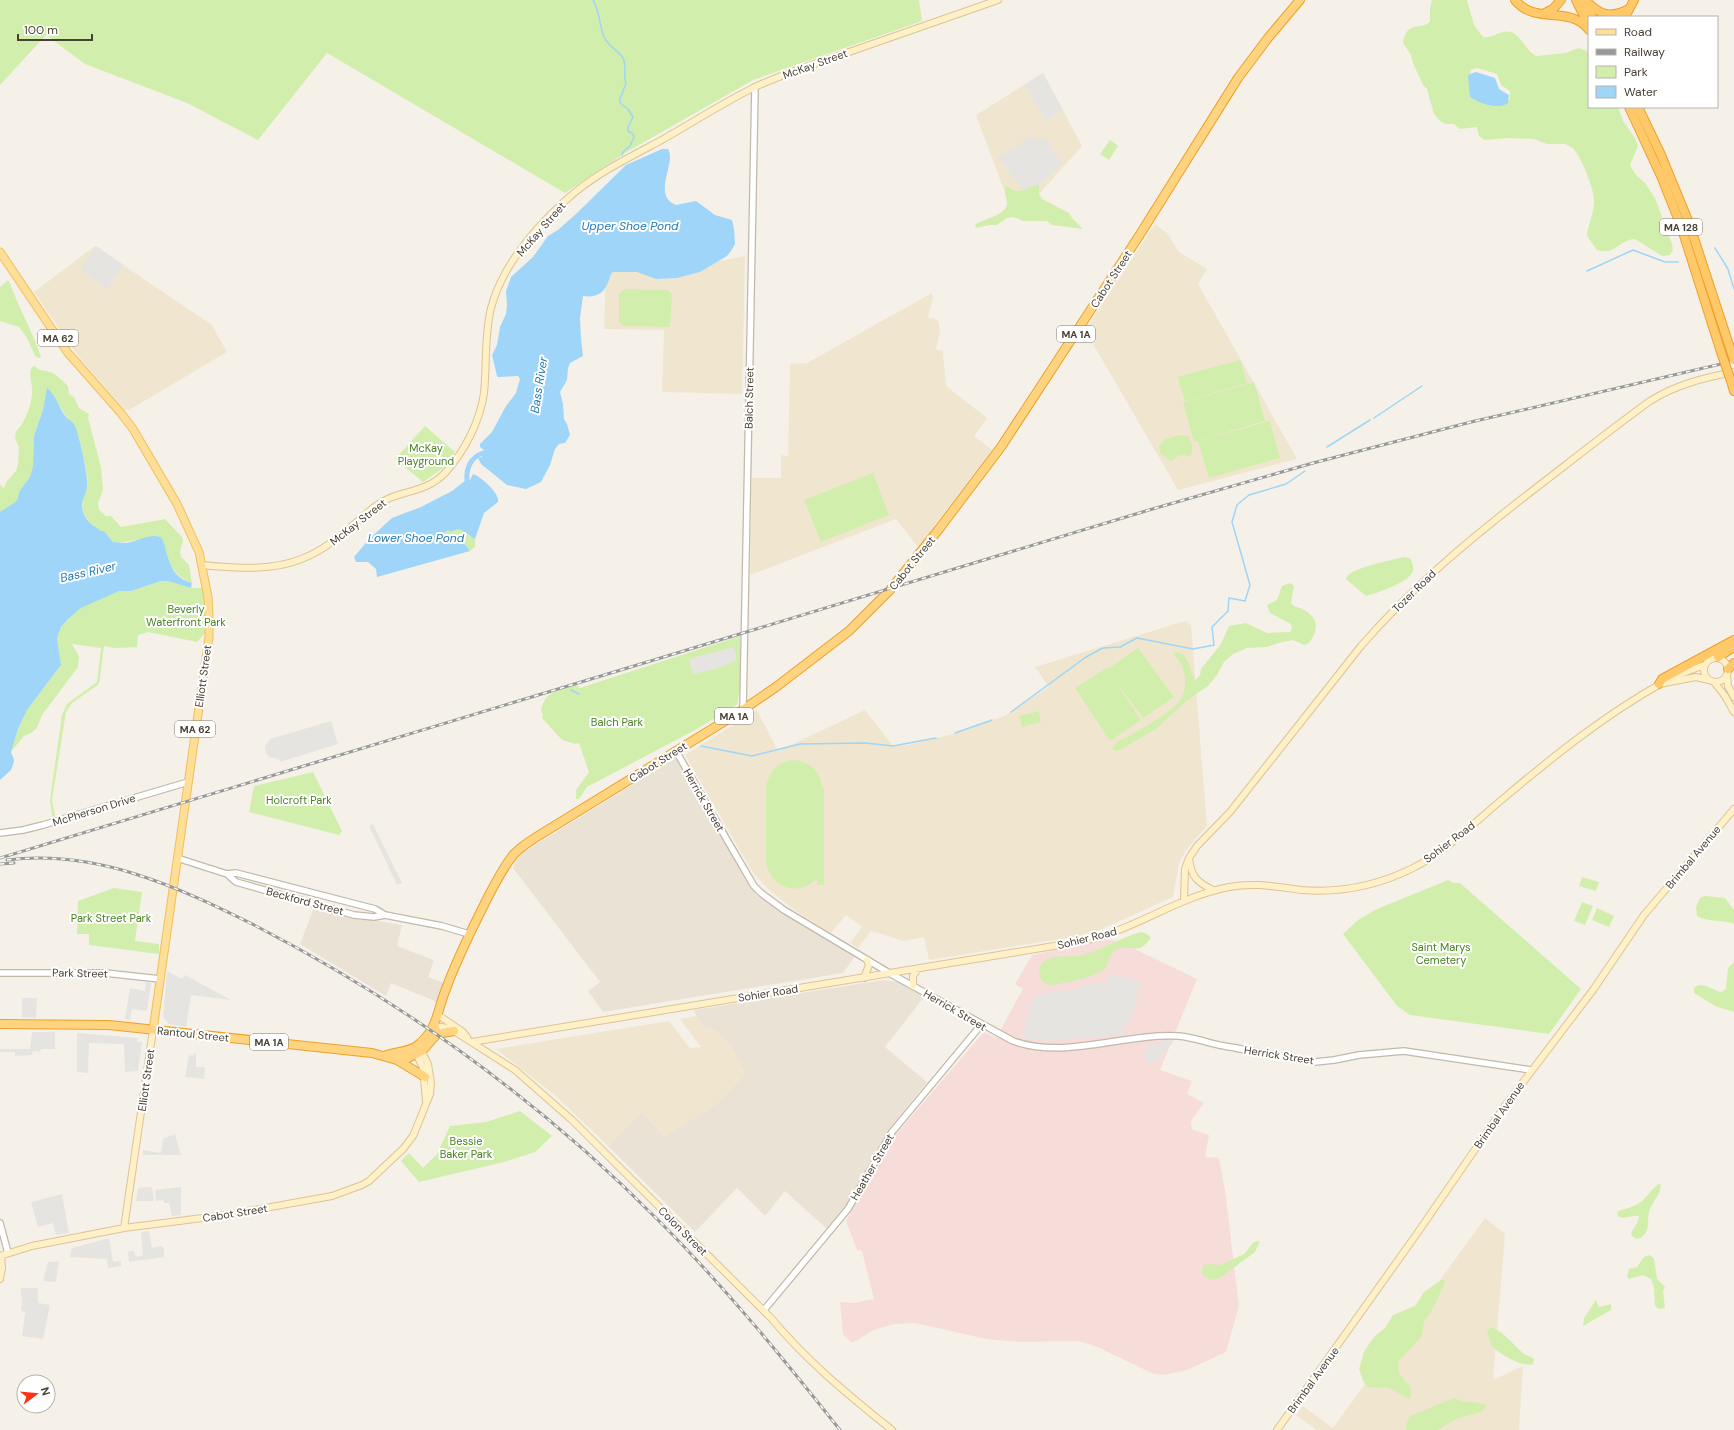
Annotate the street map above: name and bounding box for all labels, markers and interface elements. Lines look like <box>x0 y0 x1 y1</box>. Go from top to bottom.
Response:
scale bar <box>18 16 92 42</box>
legend <box>1588 16 1718 108</box>
text: 100 m <box>24 22 58 38</box>
text: Road <box>1624 24 1652 40</box>
text: Railway <box>1624 44 1665 60</box>
street label: McKay Street <box>781 46 849 82</box>
text: Park <box>1624 64 1648 80</box>
text: Water <box>1624 84 1658 100</box>
street label: McKay Street <box>513 199 569 259</box>
water label: Upper Shoe Pond <box>581 218 679 234</box>
road number: MA 128 <box>1660 219 1702 235</box>
street label: Cabot Street <box>1087 248 1135 310</box>
road number: MA 1A <box>1057 326 1095 342</box>
road number: MA 62 <box>38 330 78 346</box>
water label: Bass River <box>527 355 551 414</box>
street label: Balch Street <box>741 367 757 429</box>
park label: McKay Playground <box>398 441 454 468</box>
street label: McKay Street <box>327 496 389 548</box>
water label: Lower Shoe Pond <box>368 530 465 546</box>
street label: Cabot Street <box>886 533 938 593</box>
water label: Bass River <box>58 558 118 586</box>
street label: Tozer Road <box>1389 567 1439 615</box>
park label: Beverly Waterfront Park <box>146 602 226 629</box>
street label: Elliott Street <box>192 644 214 708</box>
road number: MA 1A <box>715 708 753 724</box>
park label: Balch Park <box>591 715 644 729</box>
road number: MA 62 <box>175 721 215 737</box>
street label: Cabot Street <box>627 739 689 785</box>
street label: Herrick Street <box>680 766 728 834</box>
street label: McPherson Drive <box>51 791 137 829</box>
park label: Holcroft Park <box>266 793 332 807</box>
street label: Sohier Road <box>1421 818 1478 866</box>
street label: Brimbal Avenue <box>1662 822 1724 892</box>
street label: Beckford Street <box>265 884 345 918</box>
park label: Park Street Park <box>71 911 152 925</box>
street label: Sohier Road <box>1056 924 1118 952</box>
park label: Saint Marys Cemetery <box>1411 940 1471 967</box>
street label: Park Street <box>52 966 108 980</box>
street label: Sohier Road <box>737 981 799 1005</box>
street label: Herrick Street <box>921 986 989 1034</box>
street label: Rantoul Street <box>156 1023 230 1045</box>
road number: MA 1A <box>250 1034 288 1050</box>
street label: Herrick Street <box>1243 1043 1315 1067</box>
street label: Elliott Street <box>135 1048 157 1112</box>
street label: Brimbal Avenue <box>1471 1079 1527 1151</box>
street label: Heather Street <box>847 1131 897 1203</box>
park label: Bessie Baker Park <box>440 1134 493 1161</box>
street label: Cabot Street <box>202 1201 268 1225</box>
street label: Colon Street <box>655 1203 711 1259</box>
street label: Brimbal Avenue <box>1284 1344 1342 1416</box>
north arrow <box>16 1374 56 1414</box>
text: N <box>38 1385 53 1397</box>

